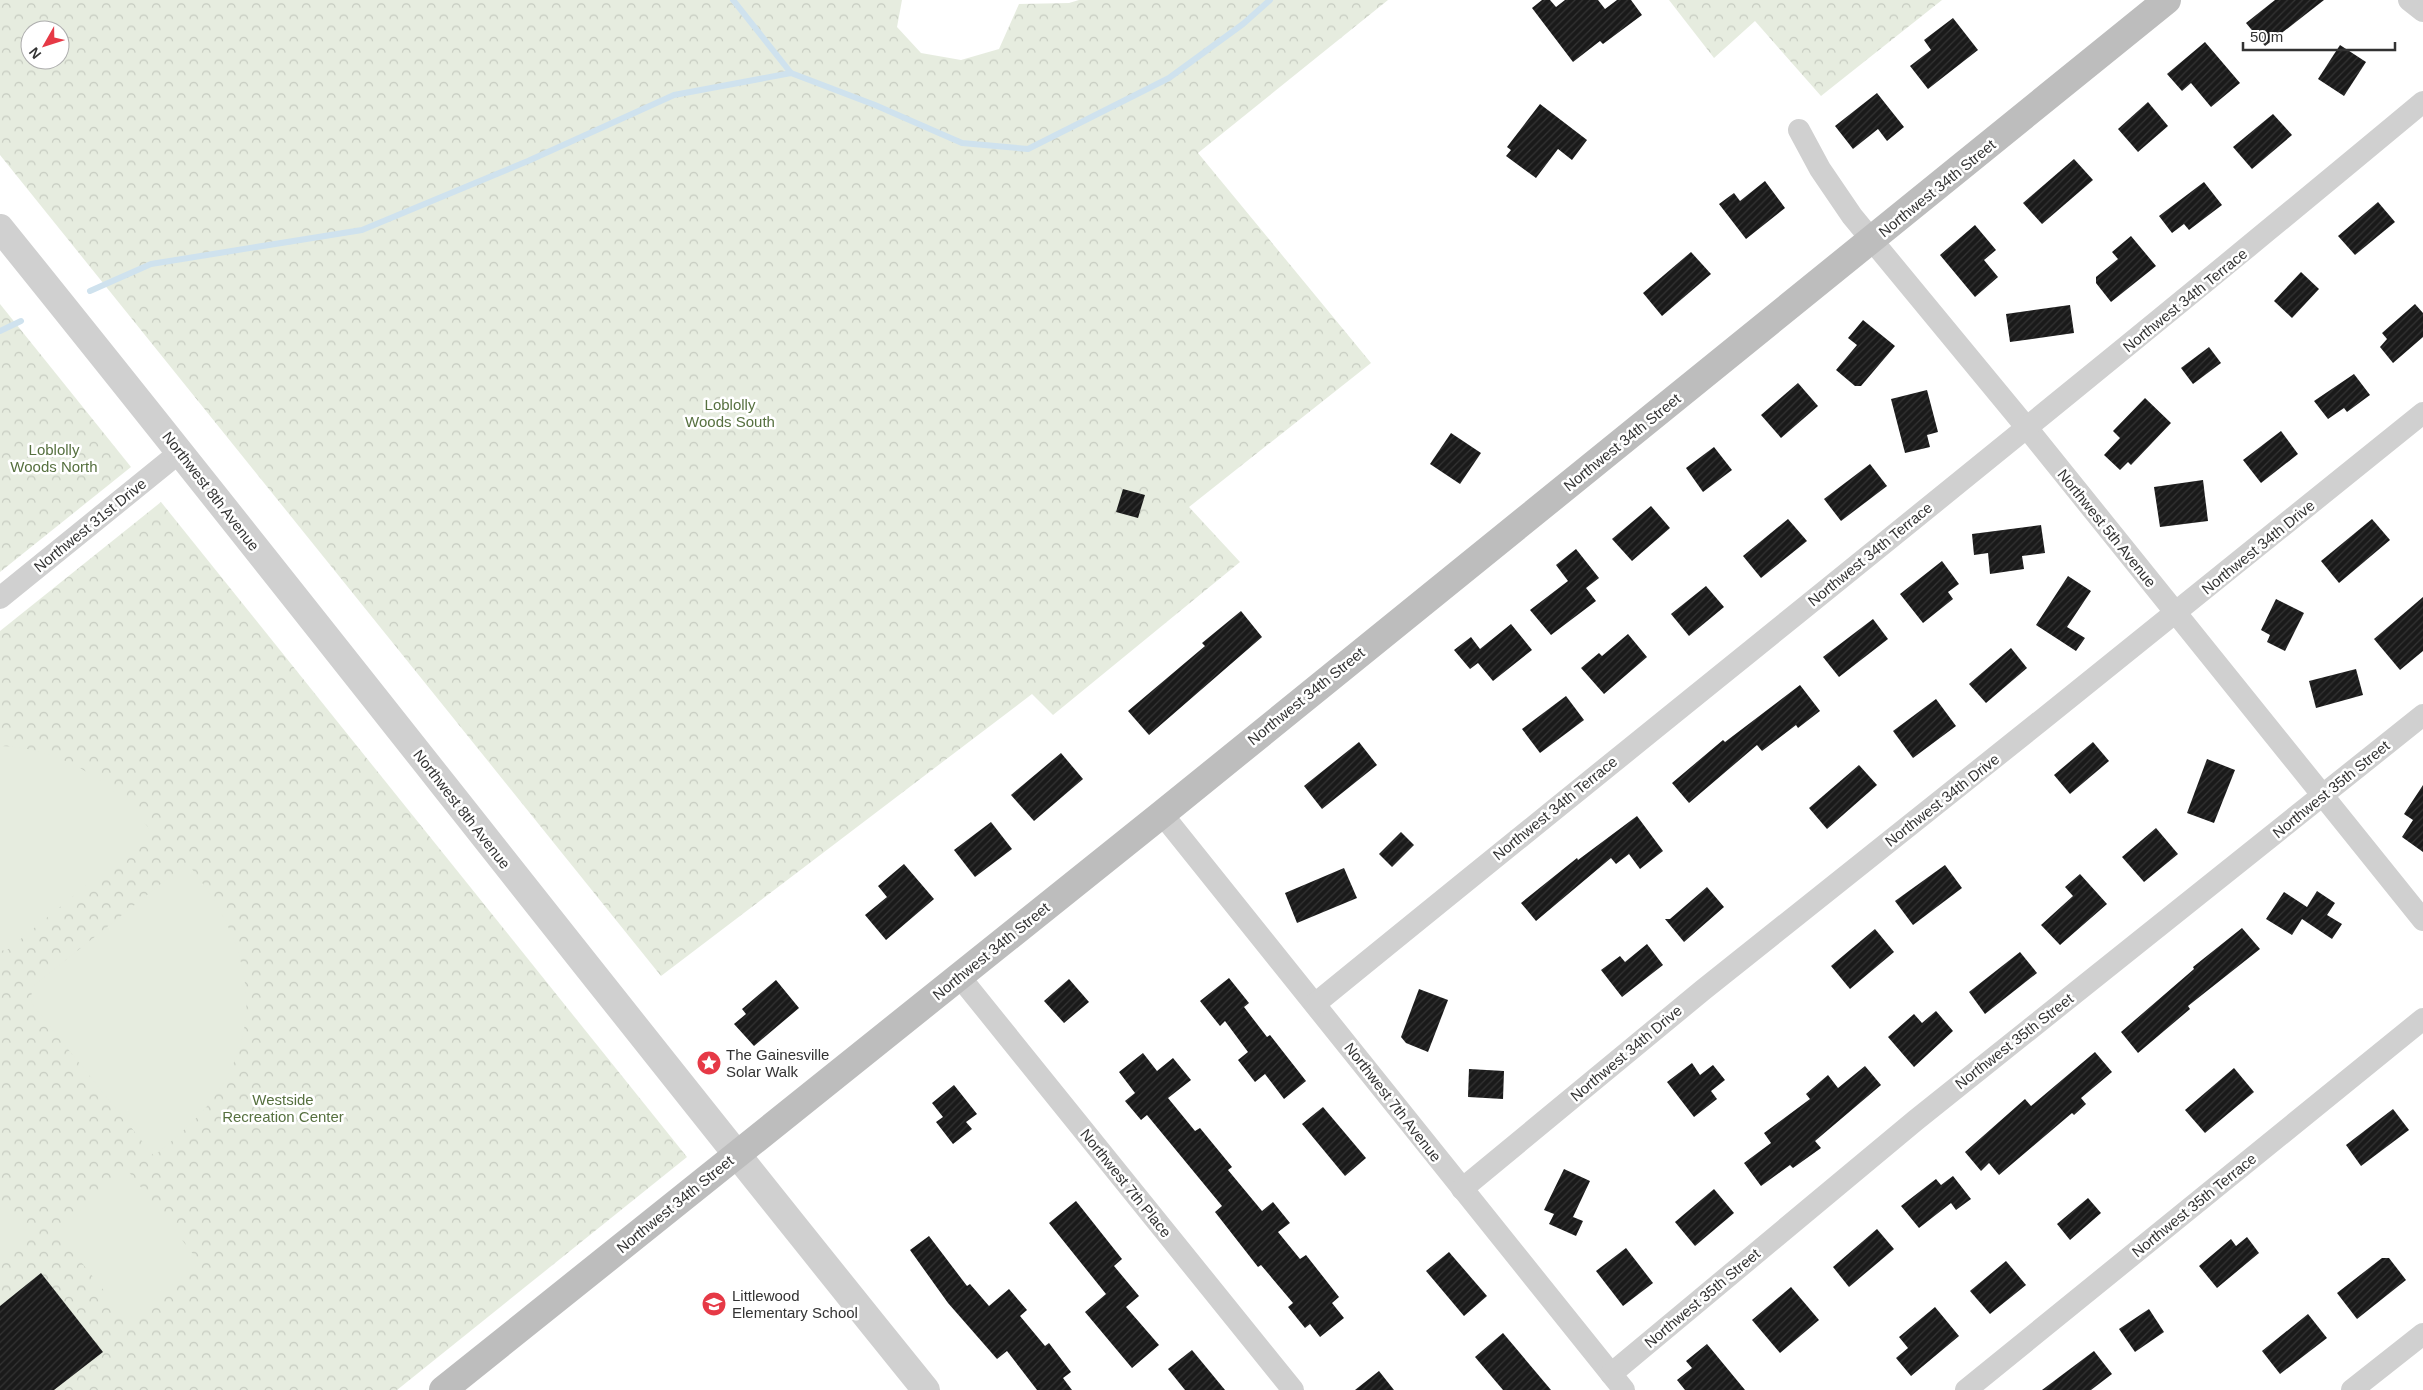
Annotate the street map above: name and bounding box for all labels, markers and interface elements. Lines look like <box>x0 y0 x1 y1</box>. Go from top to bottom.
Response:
north arrow <box>20 20 70 70</box>
scale bar <box>2243 20 2396 52</box>
text: 50 m <box>2250 28 2283 45</box>
text: N <box>25 44 44 62</box>
street label: Northwest 34th Street <box>1875 135 1999 240</box>
street label: Northwest 34th Terrace <box>2119 245 2251 355</box>
street label: Northwest 34th Street <box>1560 389 1684 494</box>
park label: Loblolly Woods South <box>685 396 775 430</box>
street label: Northwest 8th Avenue <box>159 428 263 554</box>
park label: Loblolly Woods North <box>10 441 98 475</box>
street label: Northwest 5th Avenue <box>2054 466 2160 590</box>
street label: Northwest 31st Drive <box>31 475 149 575</box>
street label: Northwest 34th Drive <box>2198 496 2318 598</box>
street label: Northwest 34th Terrace <box>1804 499 1936 609</box>
street label: Northwest 34th Street <box>1244 643 1368 748</box>
street label: Northwest 35th Street <box>2269 736 2393 841</box>
street label: Northwest 8th Avenue <box>410 746 514 872</box>
street label: Northwest 34th Drive <box>1882 750 2002 850</box>
street label: Northwest 34th Terrace <box>1489 753 1621 863</box>
street label: Northwest 34th Street <box>929 898 1053 1003</box>
street label: Northwest 35th Street <box>1952 989 2077 1092</box>
street label: Northwest 34th Drive <box>1567 1001 1685 1105</box>
street label: Northwest 7th Avenue <box>1341 1039 1445 1165</box>
place label: The Gainesville Solar Walk <box>726 1046 829 1080</box>
place icon: The Gainesville Solar Walk <box>696 1050 722 1076</box>
park label: Westside Recreation Center <box>222 1091 344 1125</box>
street label: Northwest 7th Place <box>1077 1125 1175 1241</box>
street label: Northwest 35th Terrace <box>2128 1150 2260 1260</box>
street label: Northwest 34th Street <box>613 1151 737 1256</box>
street label: Northwest 35th Street <box>1641 1244 1764 1351</box>
place label: Littlewood Elementary School <box>732 1287 858 1321</box>
school or university icon: Littlewood Elementary School <box>701 1291 727 1317</box>

